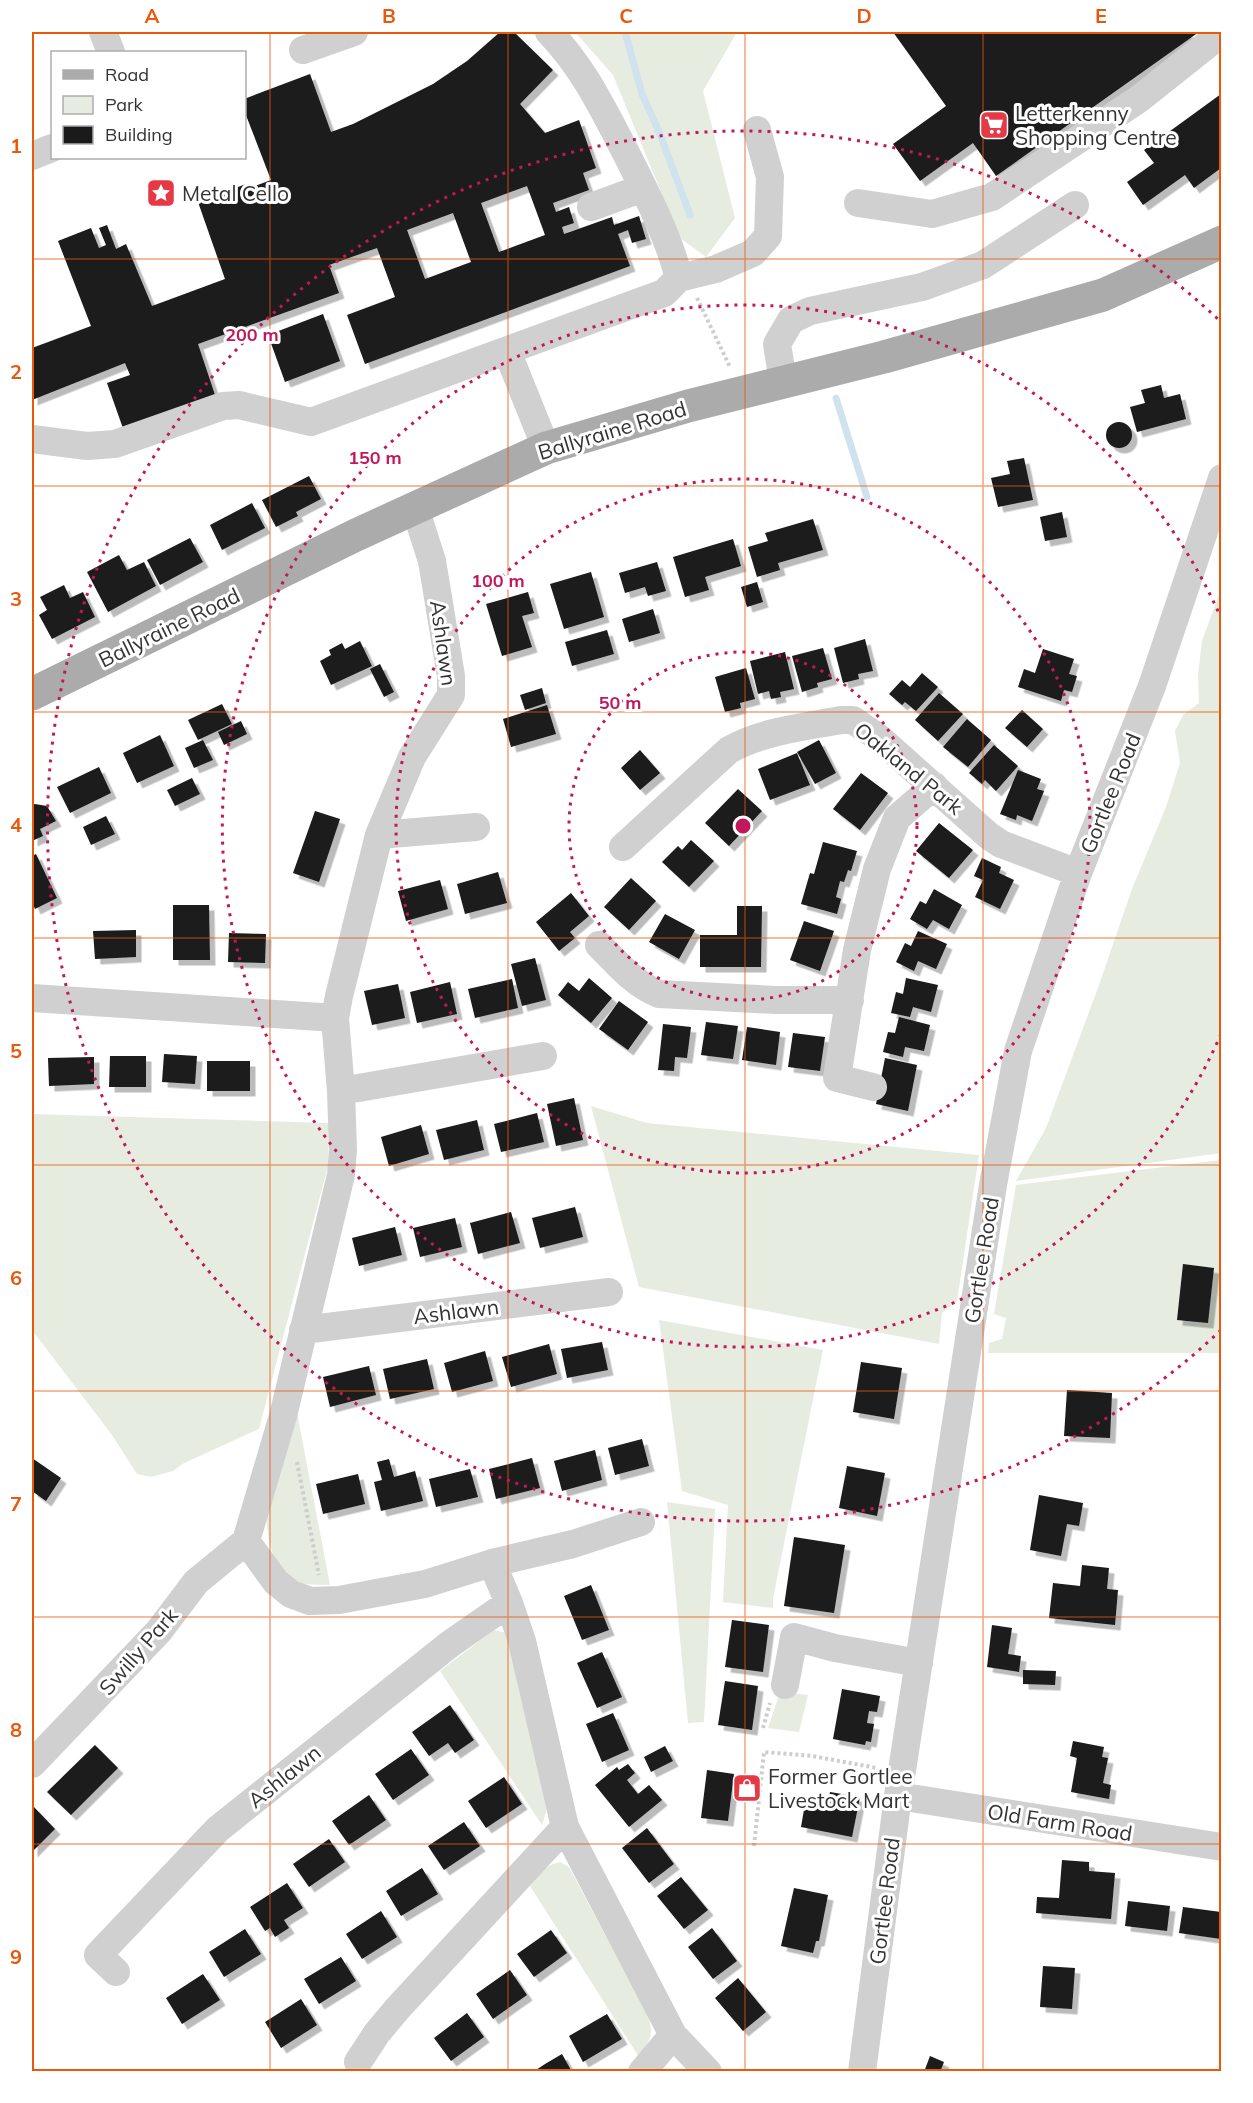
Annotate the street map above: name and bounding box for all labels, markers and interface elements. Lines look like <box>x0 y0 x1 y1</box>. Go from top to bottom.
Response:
text: A <box>145 3 160 28</box>
text: B <box>382 3 396 28</box>
text: C <box>619 3 633 28</box>
text: D <box>856 3 872 28</box>
text: E <box>1095 3 1107 28</box>
legend <box>51 51 246 159</box>
text: Road <box>105 63 149 86</box>
text: Park <box>105 93 144 116</box>
place label: Letterkenny Shopping Centre <box>1015 100 1177 150</box>
supermarket icon: Letterkenny Shopping Centre <box>978 109 1010 141</box>
text: Building <box>105 123 173 146</box>
text: 1 <box>10 133 22 158</box>
place icon: Metal Cello <box>145 177 177 209</box>
place label: Metal Cello <box>182 180 289 206</box>
text: 200 m <box>225 323 279 346</box>
text: 2 <box>10 359 22 384</box>
street label: Ballyraine Road <box>535 395 689 465</box>
text: 150 m <box>348 446 402 469</box>
text: 100 m <box>471 569 525 592</box>
street label: Ballyraine Road <box>94 582 244 672</box>
text: 3 <box>10 586 22 611</box>
street label: Ashlawn <box>425 599 463 687</box>
text: 50 m <box>599 691 641 714</box>
street label: Oakland Park <box>850 716 969 820</box>
street label: Gortlee Road <box>1074 729 1146 857</box>
text: 4 <box>10 812 22 837</box>
centre of rings <box>733 816 753 836</box>
text: 5 <box>10 1038 22 1063</box>
street label: Gortlee Road <box>958 1195 1004 1325</box>
text: 6 <box>10 1265 22 1290</box>
street label: Ashlawn <box>412 1293 500 1329</box>
text: 7 <box>10 1491 22 1516</box>
street label: Swilly Park <box>93 1602 183 1700</box>
text: 8 <box>10 1717 22 1742</box>
street label: Ashlawn <box>242 1739 326 1813</box>
place label: Former Gortlee Livestock Mart <box>768 1763 913 1813</box>
shop icon: Former Gortlee Livestock Mart <box>731 1772 763 1804</box>
street label: Old Farm Road <box>986 1798 1134 1846</box>
street label: Gortlee Road <box>863 1836 905 1966</box>
text: 9 <box>10 1944 22 1969</box>

